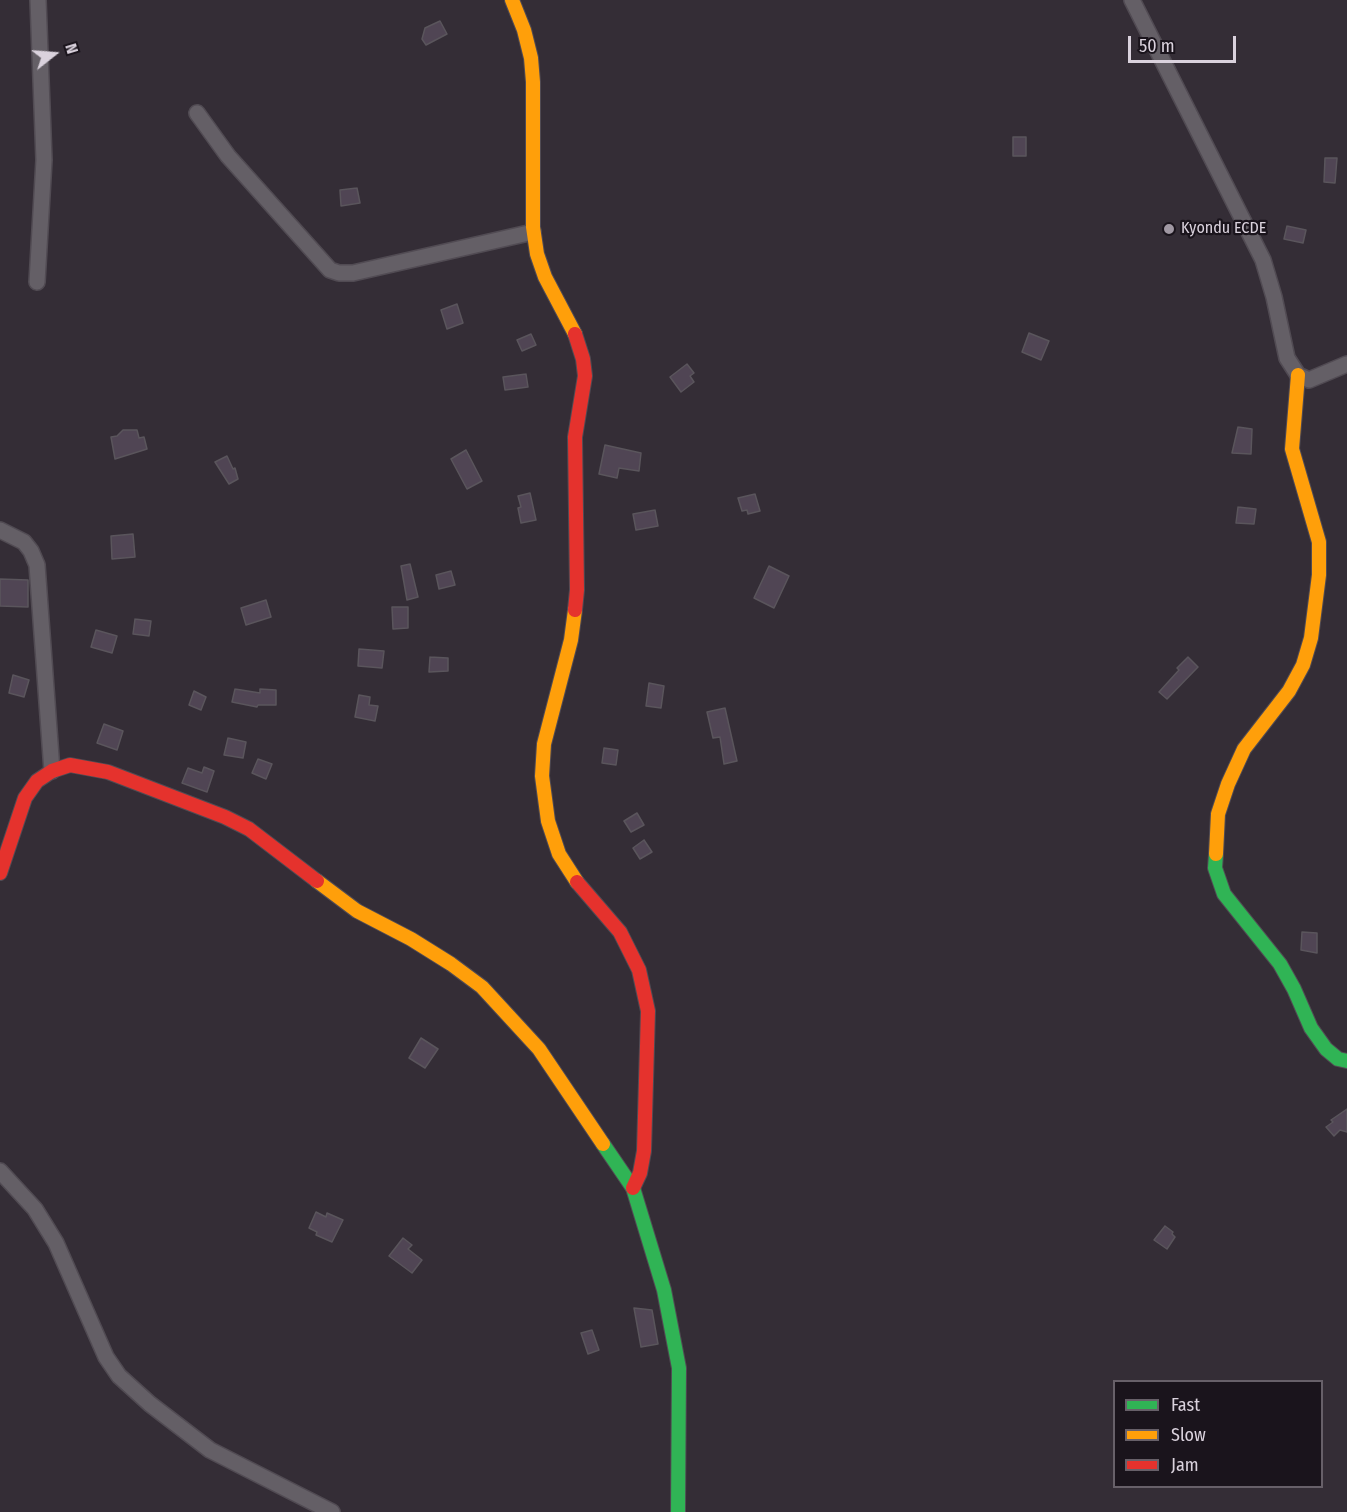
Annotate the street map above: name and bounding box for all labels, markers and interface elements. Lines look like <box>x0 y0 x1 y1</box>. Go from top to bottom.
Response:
north arrow <box>24 24 84 84</box>
scale bar <box>1131 24 1239 62</box>
text: 50 m <box>1139 35 1175 57</box>
text: N <box>61 41 82 56</box>
place label: Kyondu ECDE <box>1181 219 1266 239</box>
marker: Kyondu ECDE <box>1162 222 1176 236</box>
legend <box>1113 1380 1323 1488</box>
text: Fast <box>1171 1394 1200 1416</box>
text: Slow <box>1171 1424 1206 1446</box>
text: Jam <box>1171 1454 1199 1476</box>

